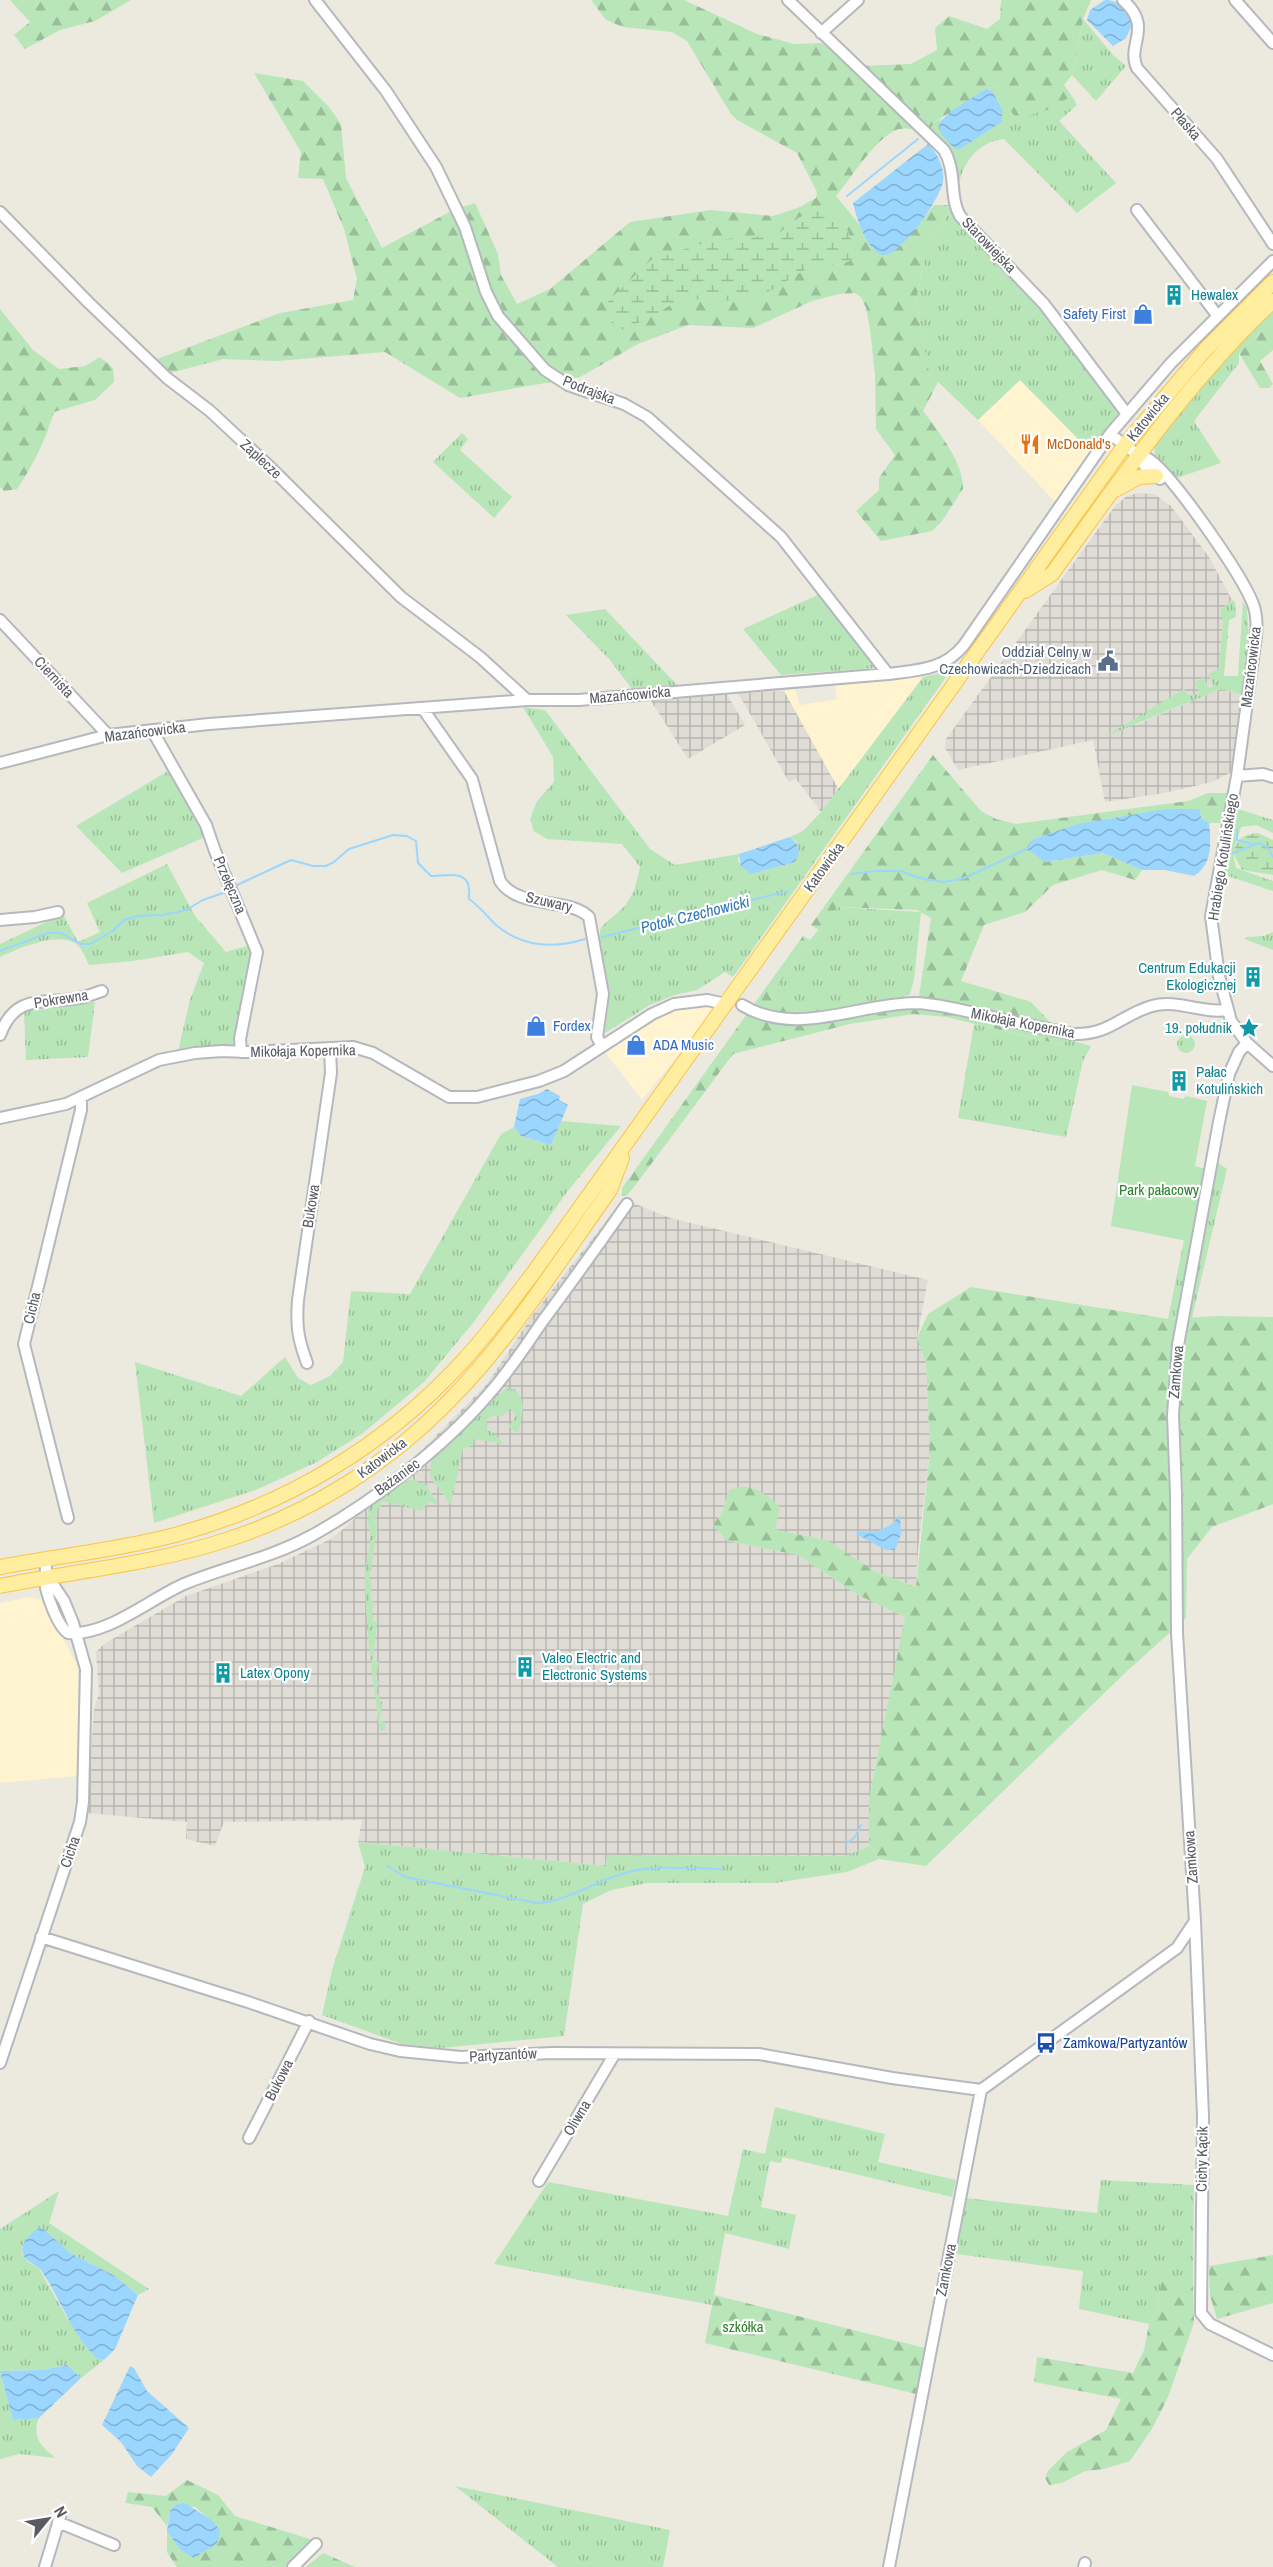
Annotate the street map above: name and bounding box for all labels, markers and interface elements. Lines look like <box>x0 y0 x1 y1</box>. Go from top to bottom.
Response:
street label: Płaska <box>1166 103 1207 145</box>
street label: Starowiejska <box>957 212 1021 277</box>
building icon: Hewalex <box>1162 283 1186 307</box>
place label: Hewalex <box>1191 284 1239 305</box>
shop icon: Safety First <box>1131 302 1155 326</box>
place label: Safety First <box>1063 303 1127 324</box>
street label: Podrajska <box>560 370 619 409</box>
street label: Katowicka <box>1122 388 1174 445</box>
restaurant icon: McDonald's <box>1018 432 1042 456</box>
place label: McDonald's <box>1047 433 1111 454</box>
street label: Zaplecze <box>236 434 287 483</box>
street label: Mazańcowicka <box>1235 625 1266 709</box>
place label: Oddział Celny w Czechowicach-Dziedzicach <box>939 641 1091 679</box>
public building icon: Oddział Celny w Czechowicach-Dziedzicach <box>1096 649 1120 673</box>
street label: Ciernista <box>30 651 79 702</box>
street label: Mazańcowicka <box>589 680 672 709</box>
street label: Mazańcowicka <box>103 716 187 747</box>
street label: Hrabiego Kotulińskiego <box>1202 792 1243 922</box>
street label: Katowicka <box>798 837 849 896</box>
street label: Przełęczna <box>209 853 252 917</box>
street label: Szuwary <box>524 886 575 917</box>
water label: Potok Czechowicki <box>638 890 752 938</box>
place label: Centrum Edukacji Ekologicznej <box>1138 957 1236 995</box>
building icon: Centrum Edukacji Ekologicznej <box>1241 965 1265 989</box>
street label: Pokrewna <box>32 984 90 1013</box>
street label: Mikołaja Kopernika <box>969 1002 1077 1043</box>
shop icon: Fordex <box>524 1014 548 1038</box>
place label: Fordex <box>553 1015 592 1036</box>
place icon: 19. południk <box>1237 1016 1261 1040</box>
place label: 19. południk <box>1165 1017 1233 1038</box>
shop icon: ADA Music <box>624 1033 648 1057</box>
place label: ADA Music <box>652 1034 714 1055</box>
street label: Mikołaja Kopernika <box>250 1039 356 1062</box>
place label: Pałac Kotulińskich <box>1196 1061 1263 1099</box>
building icon: Pałac Kotulińskich <box>1167 1069 1191 1093</box>
park label: Park pałacowy <box>1119 1179 1200 1200</box>
street label: Bukowa <box>297 1183 324 1229</box>
street label: Cicha <box>18 1290 45 1326</box>
street label: Zamkowa <box>1163 1344 1188 1399</box>
street label: Katowicka <box>353 1432 411 1483</box>
street label: Bażaniec <box>370 1453 424 1500</box>
place label: Valeo Electric and Electronic Systems <box>542 1647 647 1685</box>
building icon: Valeo Electric and Electronic Systems <box>513 1655 537 1679</box>
building icon: Latex Opony <box>211 1661 235 1685</box>
place label: Latex Opony <box>240 1662 311 1683</box>
street label: Zamkowa <box>1178 1830 1203 1884</box>
street label: Cicha <box>54 1833 85 1870</box>
bus stop icon: Zamkowa/Partyzantów <box>1034 2031 1058 2055</box>
place label: Zamkowa/Partyzantów <box>1063 2032 1188 2053</box>
street label: Partyzantów <box>469 2042 537 2067</box>
street label: Bukowa <box>259 2055 298 2104</box>
street label: Oliwna <box>558 2096 596 2140</box>
street label: Cichy Kącik <box>1190 2125 1213 2192</box>
street label: Zamkowa <box>930 2242 961 2298</box>
park label: szkółka <box>722 2316 764 2337</box>
north arrow <box>18 2489 78 2549</box>
text: N <box>49 2502 73 2521</box>

